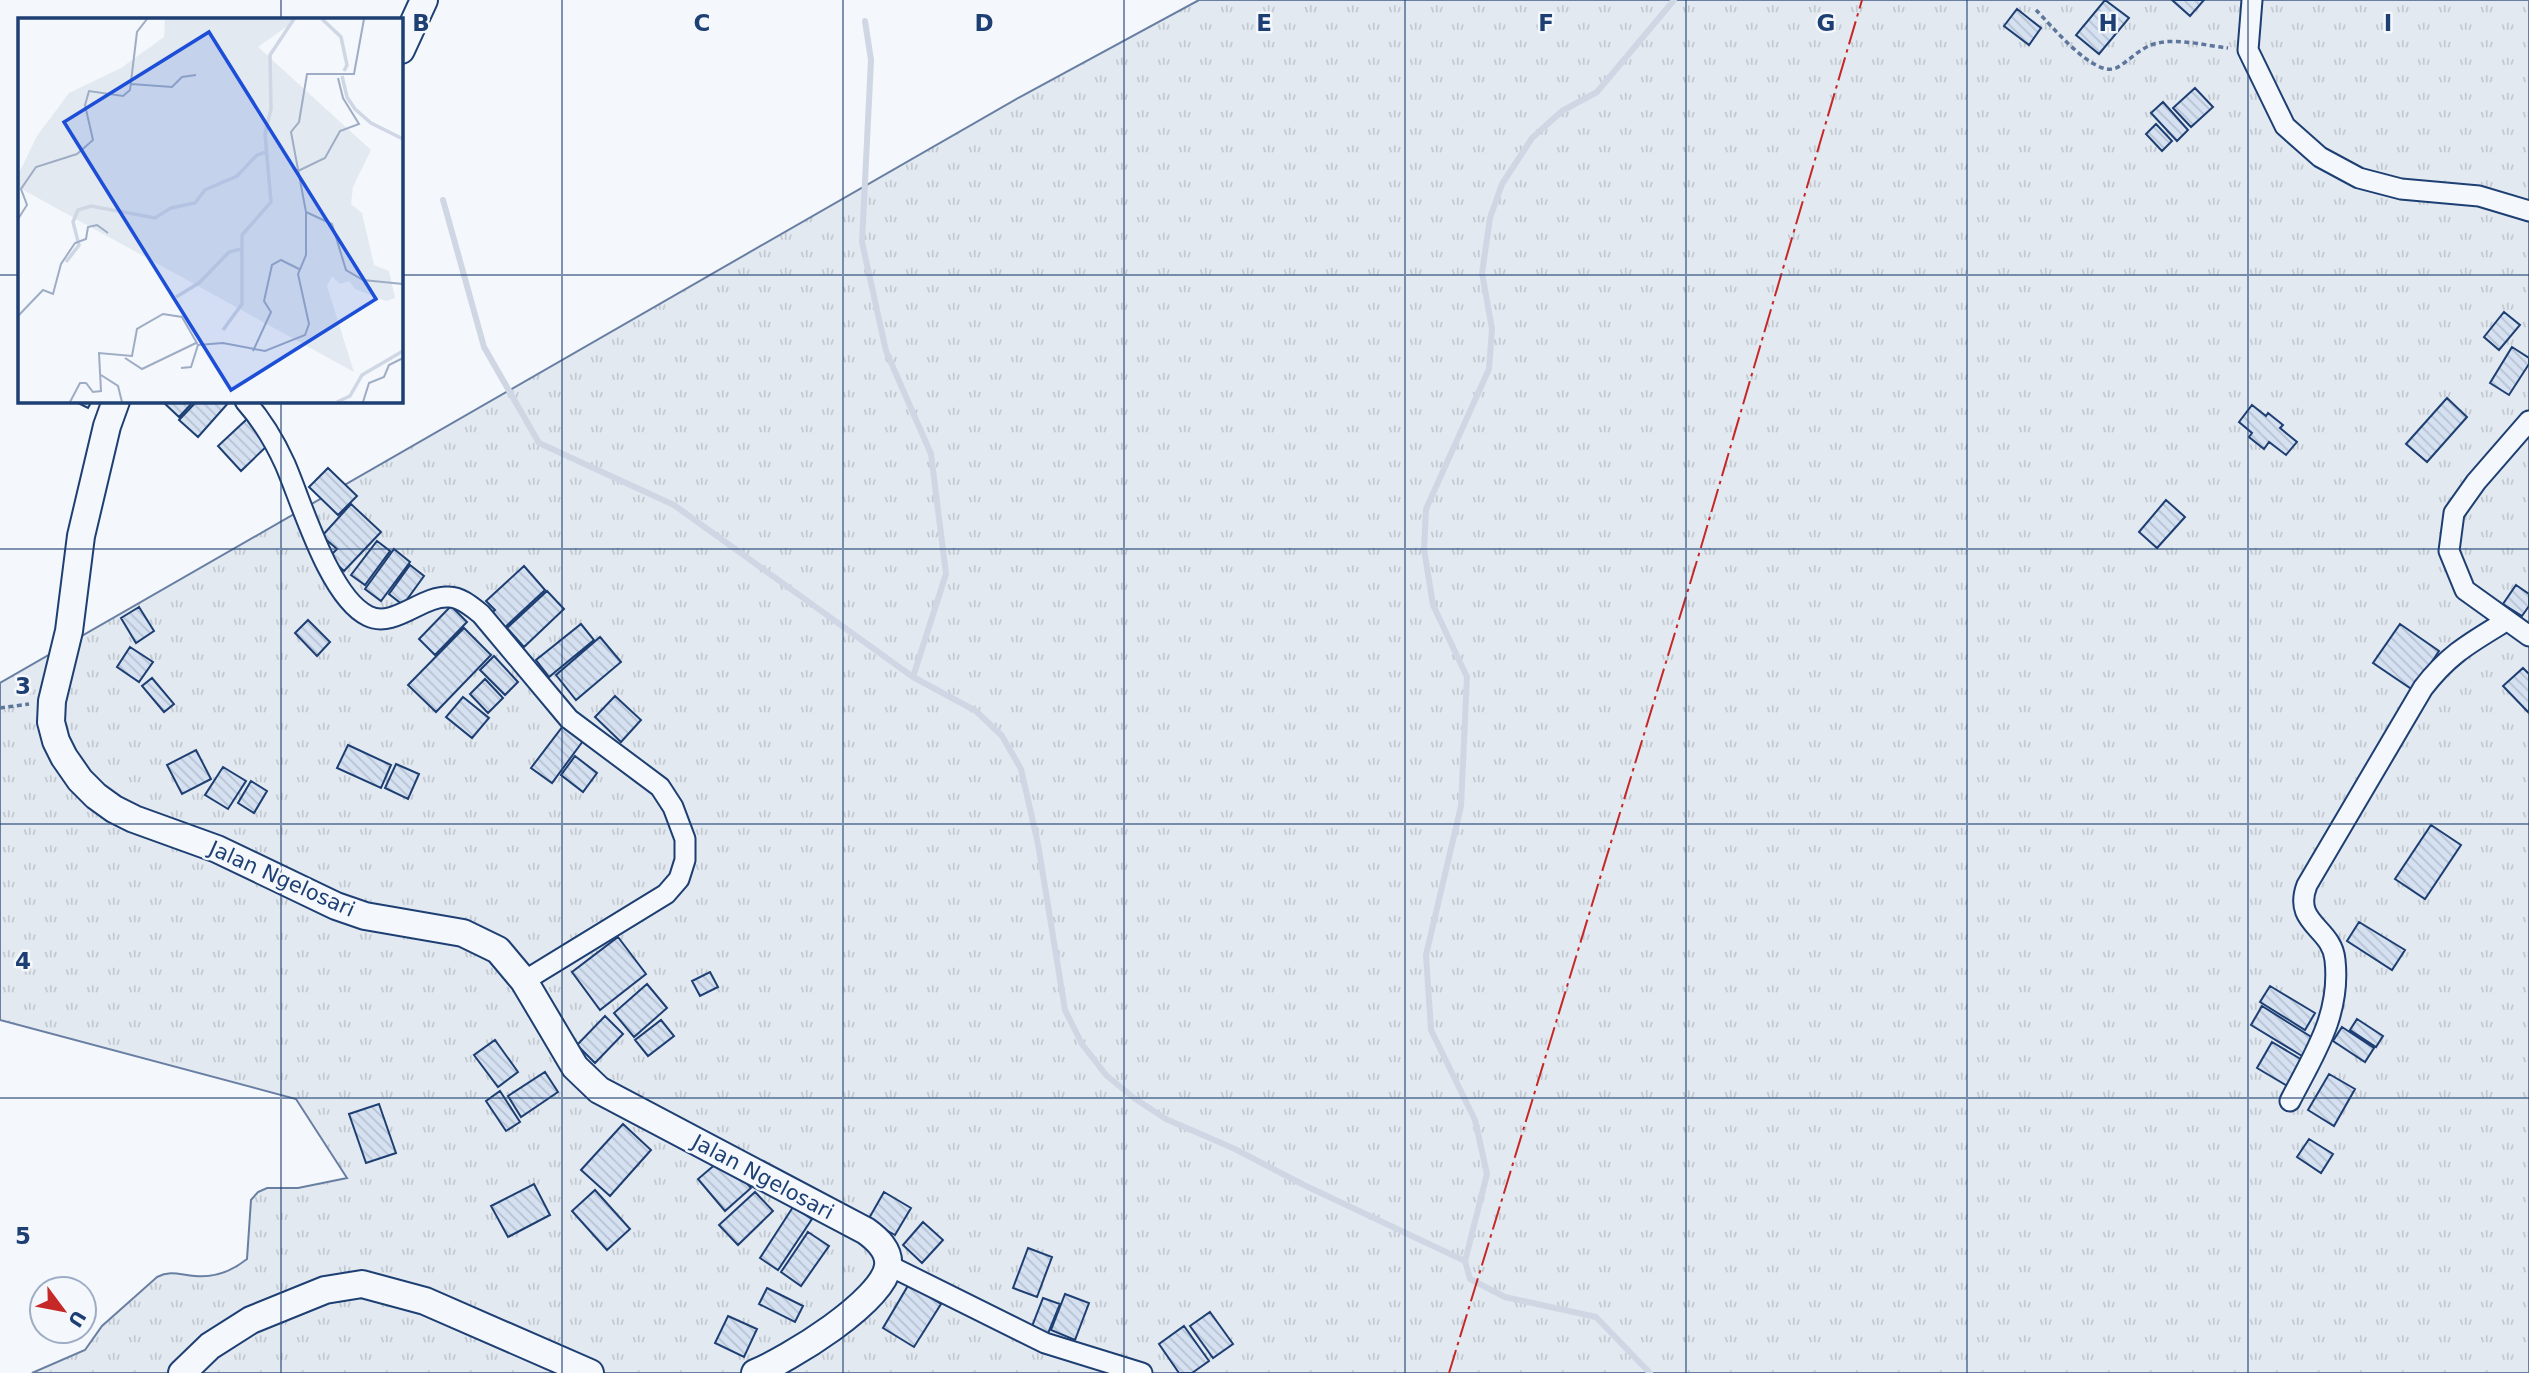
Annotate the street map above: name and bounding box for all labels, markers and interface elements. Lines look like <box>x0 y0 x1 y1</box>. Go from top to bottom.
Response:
text: B <box>412 10 430 36</box>
text: C <box>694 10 710 36</box>
text: D <box>974 10 994 36</box>
text: E <box>1256 10 1272 36</box>
text: F <box>1538 10 1554 36</box>
text: G <box>1817 10 1835 36</box>
text: H <box>2098 10 2118 36</box>
text: I <box>2384 10 2392 36</box>
inset map <box>18 18 402 402</box>
text: 3 <box>15 673 31 699</box>
street label: Jalan Ngelosari <box>204 835 358 922</box>
text: 4 <box>15 948 31 974</box>
street label: Jalan Ngelosari <box>686 1129 838 1224</box>
text: 5 <box>15 1223 31 1249</box>
north arrow <box>28 1275 98 1345</box>
text: U <box>64 1307 91 1331</box>

